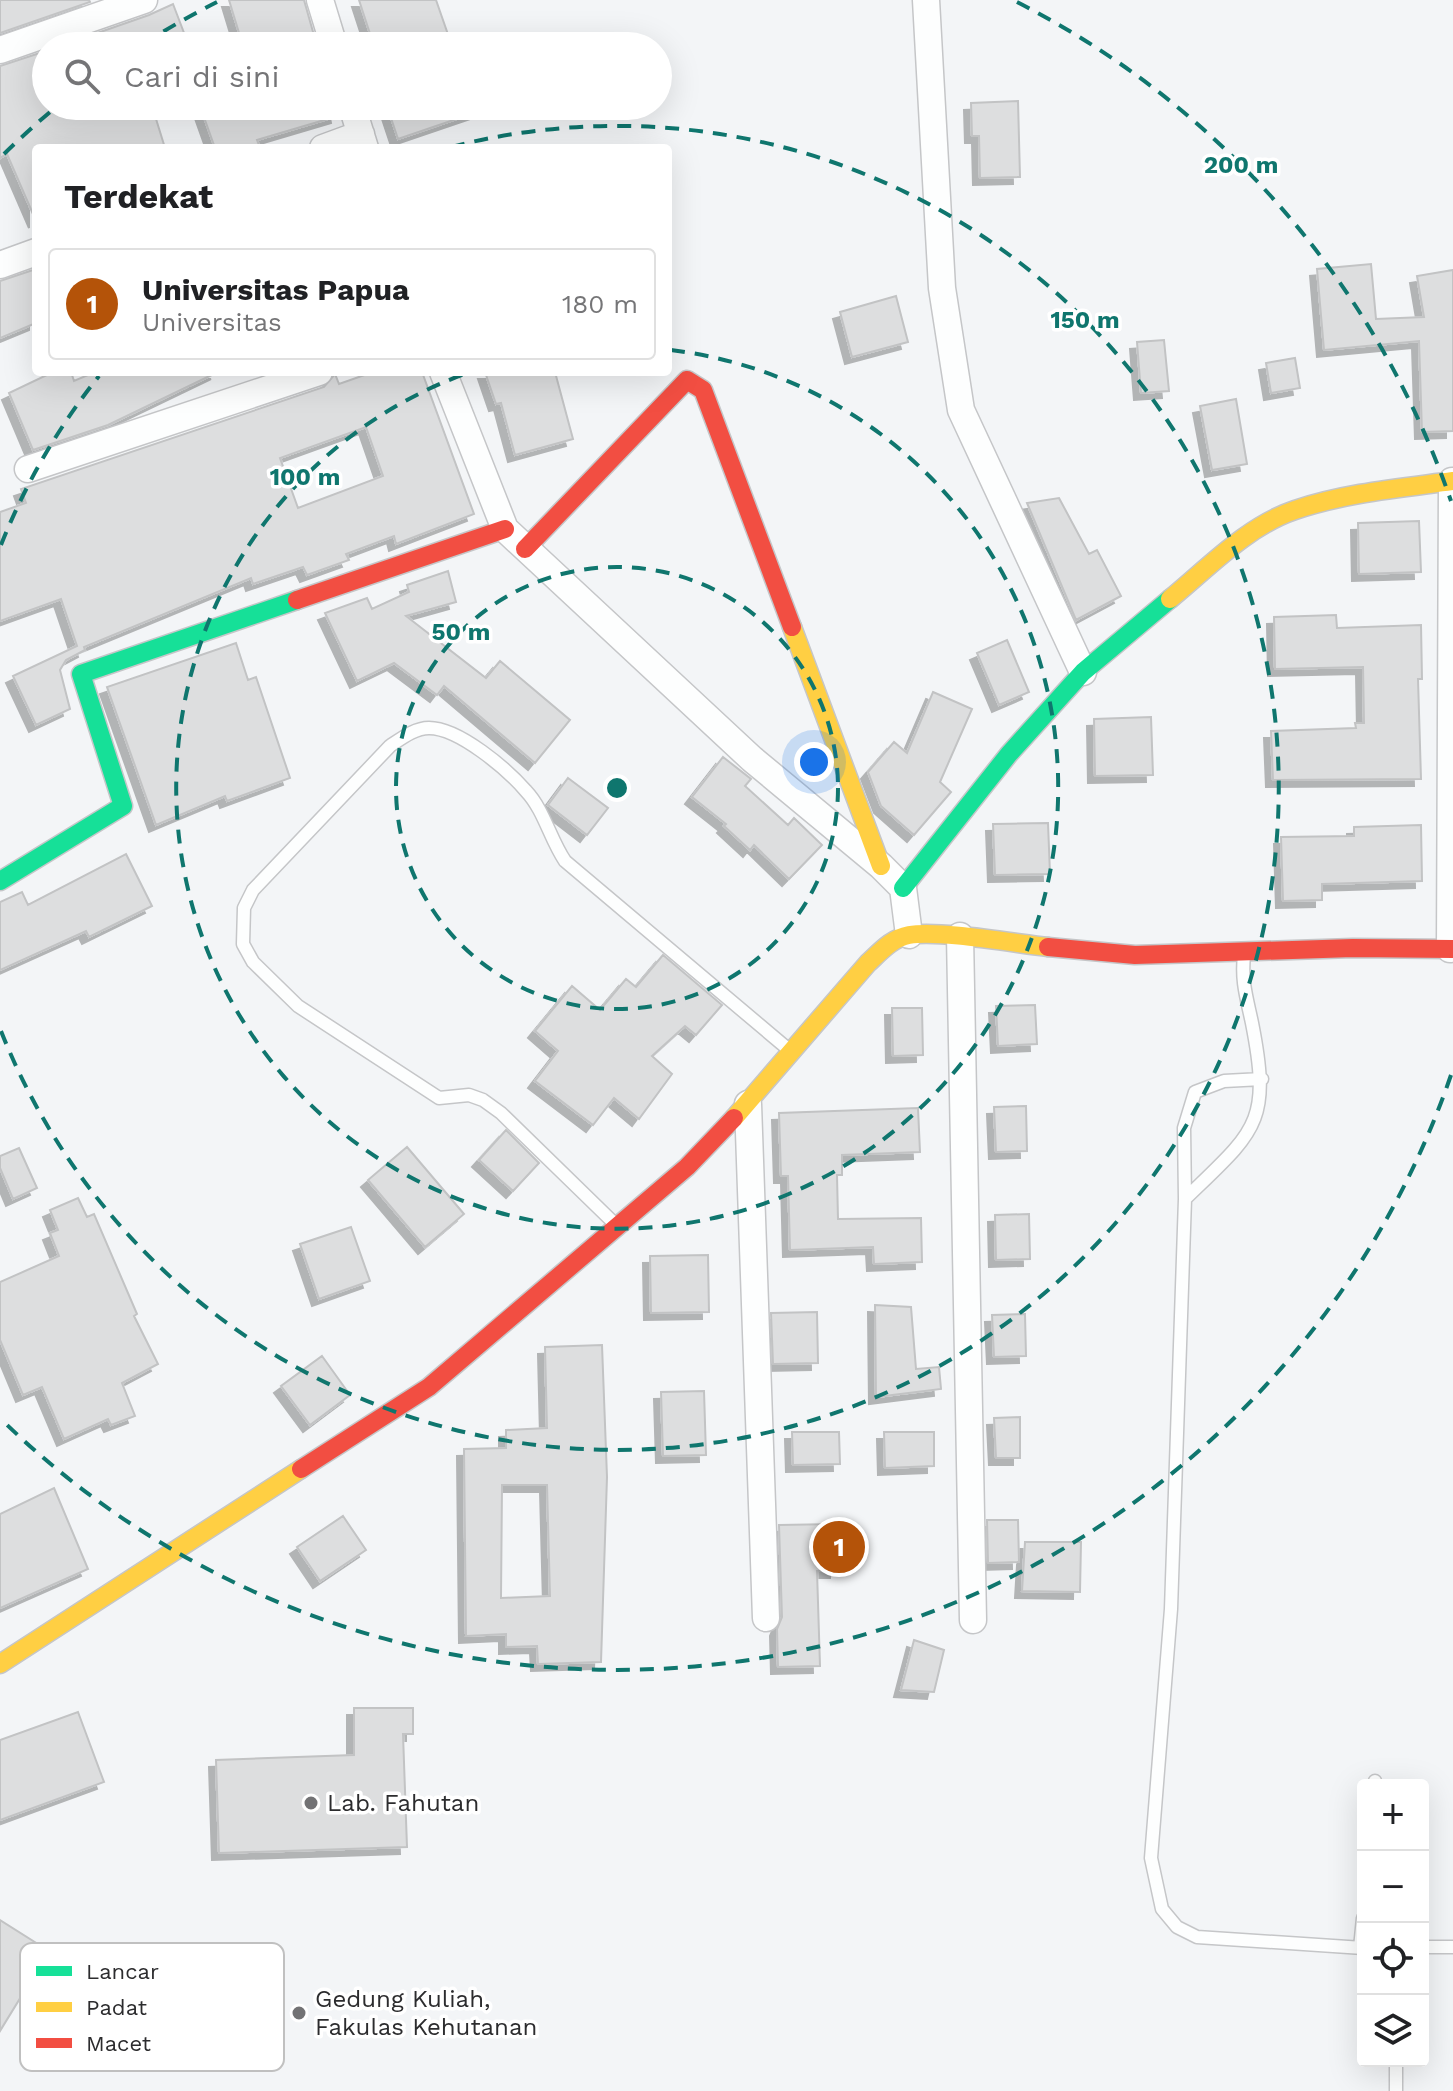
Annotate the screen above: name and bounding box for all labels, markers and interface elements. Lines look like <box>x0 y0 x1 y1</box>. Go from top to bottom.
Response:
search box <box>32 32 672 120</box>
icon: search <box>60 54 104 98</box>
text: Cari di sini <box>124 59 279 94</box>
text: 200 m <box>1204 151 1278 179</box>
text: Terdekat <box>64 176 213 216</box>
text: Universitas Papua <box>142 272 409 307</box>
text: 1 <box>86 289 98 319</box>
text: 180 m <box>562 289 638 319</box>
text: 150 m <box>1050 306 1120 334</box>
text: Universitas <box>142 307 282 337</box>
text: 100 m <box>270 463 340 491</box>
text: 50 m <box>432 618 490 646</box>
your location <box>794 742 834 782</box>
centre of rings <box>603 774 631 802</box>
pin: 1 <box>813 1517 865 1577</box>
map controls <box>1357 1779 1429 2067</box>
button: + <box>1357 1779 1429 1851</box>
place label: Lab. Fahutan <box>327 1789 479 1817</box>
marker: Lab. Fahutan <box>302 1794 320 1812</box>
button: − <box>1357 1851 1429 1923</box>
button: locate <box>1357 1923 1429 1995</box>
legend <box>20 1943 284 2071</box>
text: Lancar <box>86 1959 159 1984</box>
place label: Gedung Kuliah, Fakulas Kehutanan <box>315 1985 537 2041</box>
text: Padat <box>86 1995 147 2020</box>
button: layers <box>1357 1995 1429 2067</box>
marker: Gedung Kuliah, Fakulas Kehutanan <box>290 2004 308 2022</box>
text: Macet <box>86 2031 151 2056</box>

